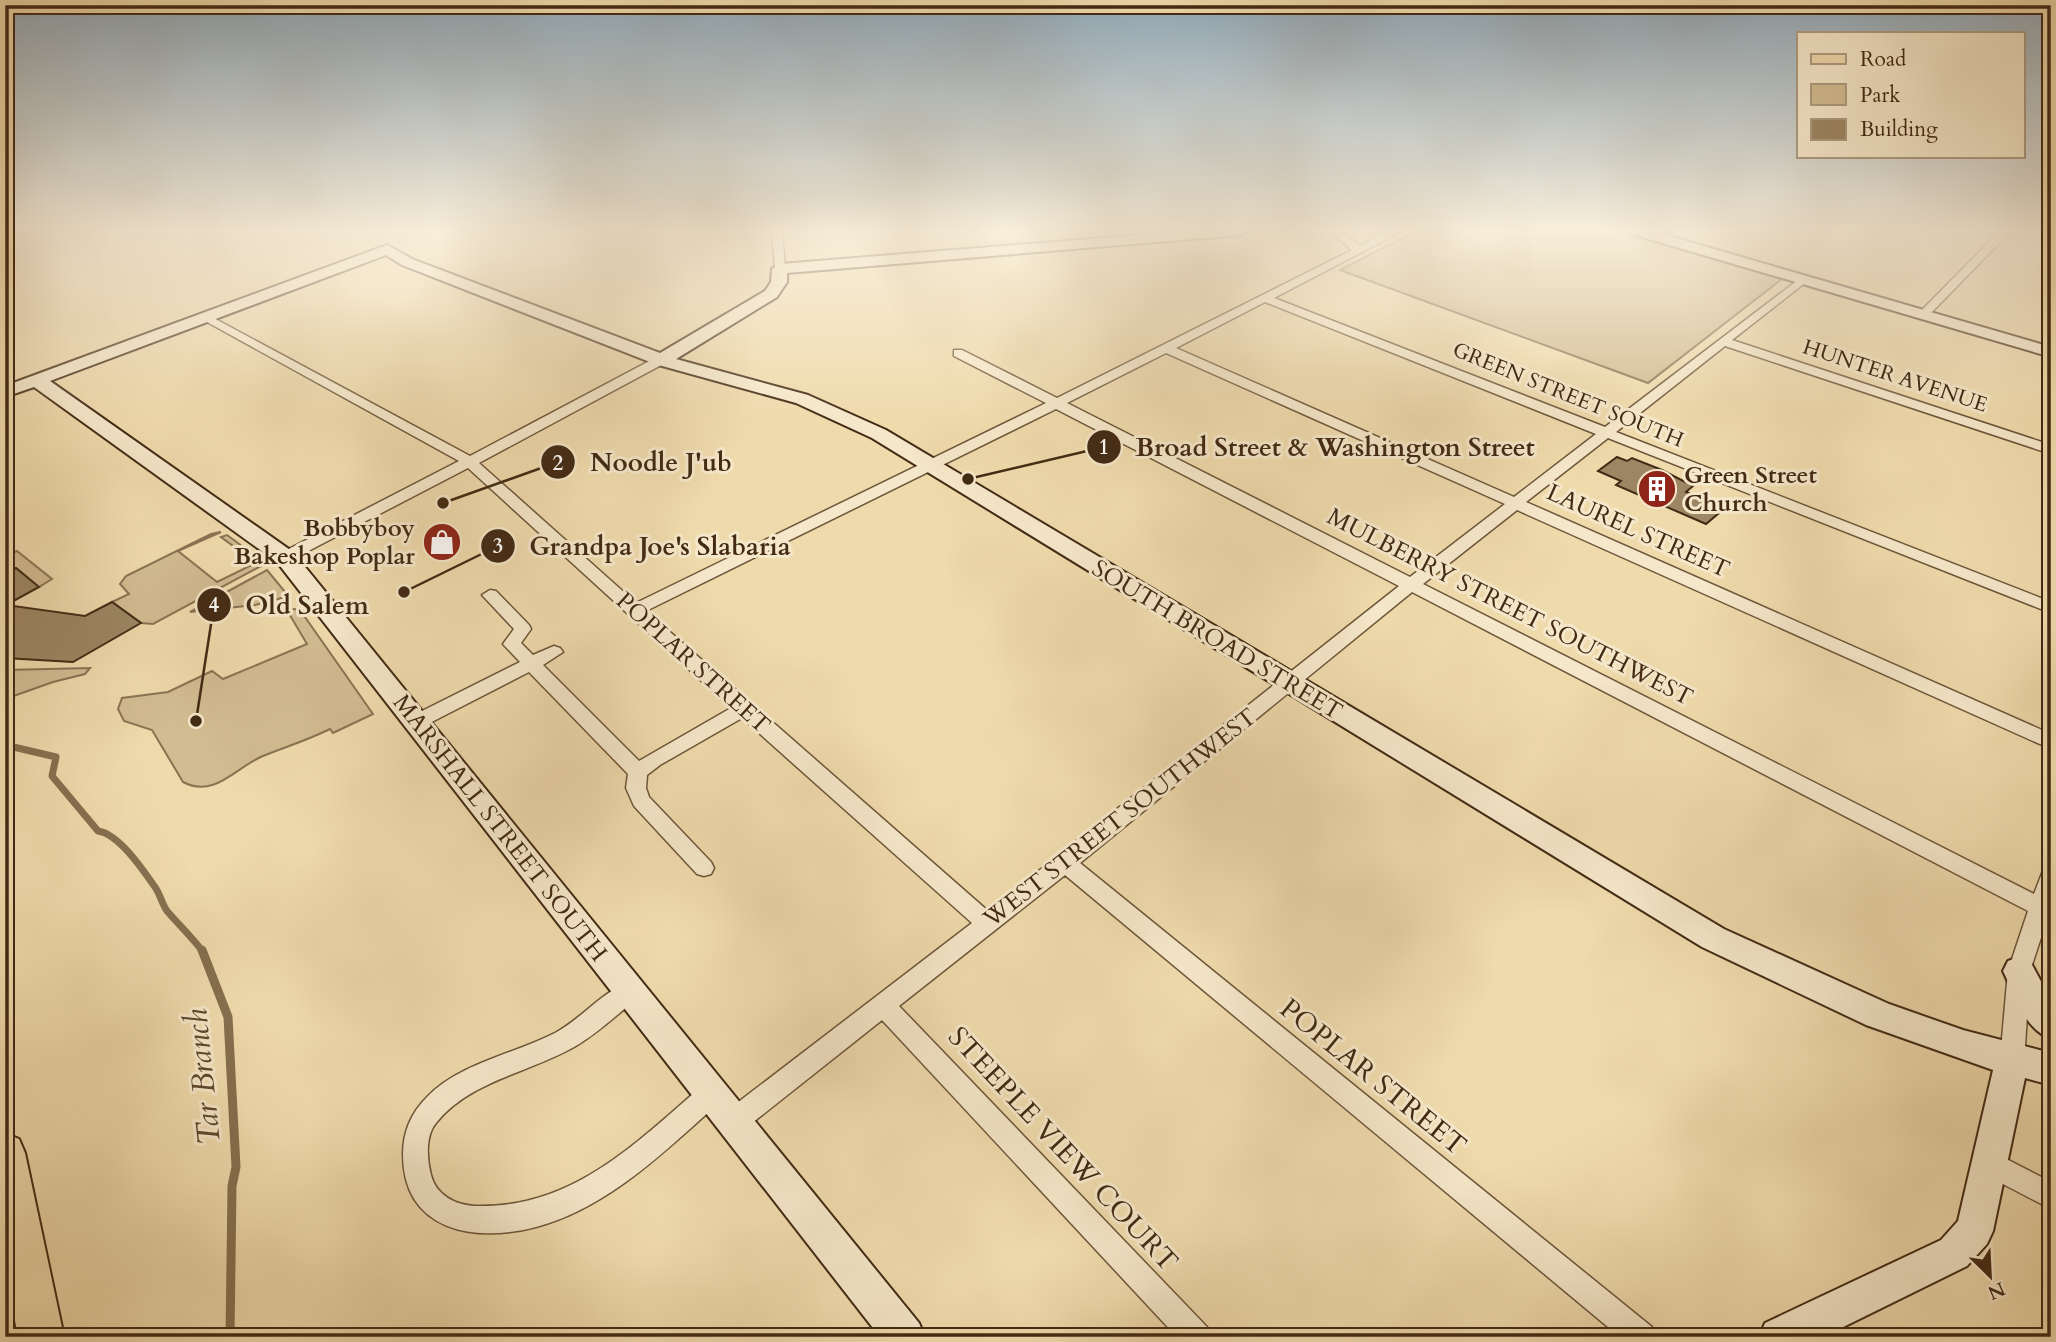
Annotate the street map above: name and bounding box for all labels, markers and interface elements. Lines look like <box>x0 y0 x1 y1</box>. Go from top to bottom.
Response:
legend <box>1797 32 2024 158</box>
text: Road <box>1860 45 1906 74</box>
text: Park <box>1860 81 1901 110</box>
text: Building <box>1860 115 1938 144</box>
street label: HUNTER AVENUE <box>1799 332 1991 420</box>
street label: GREEN STREET SOUTH <box>1448 335 1688 455</box>
callout: Broad Street & Washington Street <box>1086 423 1549 470</box>
text: Broad Street & Washington Street <box>1135 430 1535 465</box>
text: 1 <box>1099 433 1109 462</box>
callout: Noodle J'ub <box>541 439 746 486</box>
text: Noodle J'ub <box>590 445 732 480</box>
text: 2 <box>553 449 564 478</box>
place label: Green Street Church <box>1684 459 1817 520</box>
building icon: Green Street Church <box>1636 468 1678 510</box>
street label: LAUREL STREET <box>1541 476 1735 586</box>
street label: MULBERRY STREET SOUTHWEST <box>1321 500 1699 714</box>
place label: Bobbyboy Bakeshop Poplar <box>234 512 415 573</box>
shop icon: Bobbyboy Bakeshop Poplar <box>421 521 463 563</box>
callout: Grandpa Joe's Slabaria <box>481 522 805 569</box>
text: Grandpa Joe's Slabaria <box>529 529 791 564</box>
text: 3 <box>493 532 503 561</box>
street label: SOUTH BROAD STREET <box>1086 552 1348 728</box>
callout: Old Salem <box>197 581 383 628</box>
street label: POPLAR STREET <box>609 585 777 741</box>
text: Old Salem <box>245 588 369 623</box>
text: 4 <box>209 591 220 620</box>
street label: MARSHALL STREET SOUTH <box>385 687 615 969</box>
street label: WEST STREET SOUTHWEST <box>976 701 1263 936</box>
street label: POPLAR STREET <box>1272 990 1474 1164</box>
water label: Tar Branch <box>174 1007 232 1147</box>
street label: STEEPLE VIEW COURT <box>939 1018 1187 1280</box>
north arrow <box>1954 1240 2024 1310</box>
text: N <box>1983 1275 2009 1306</box>

